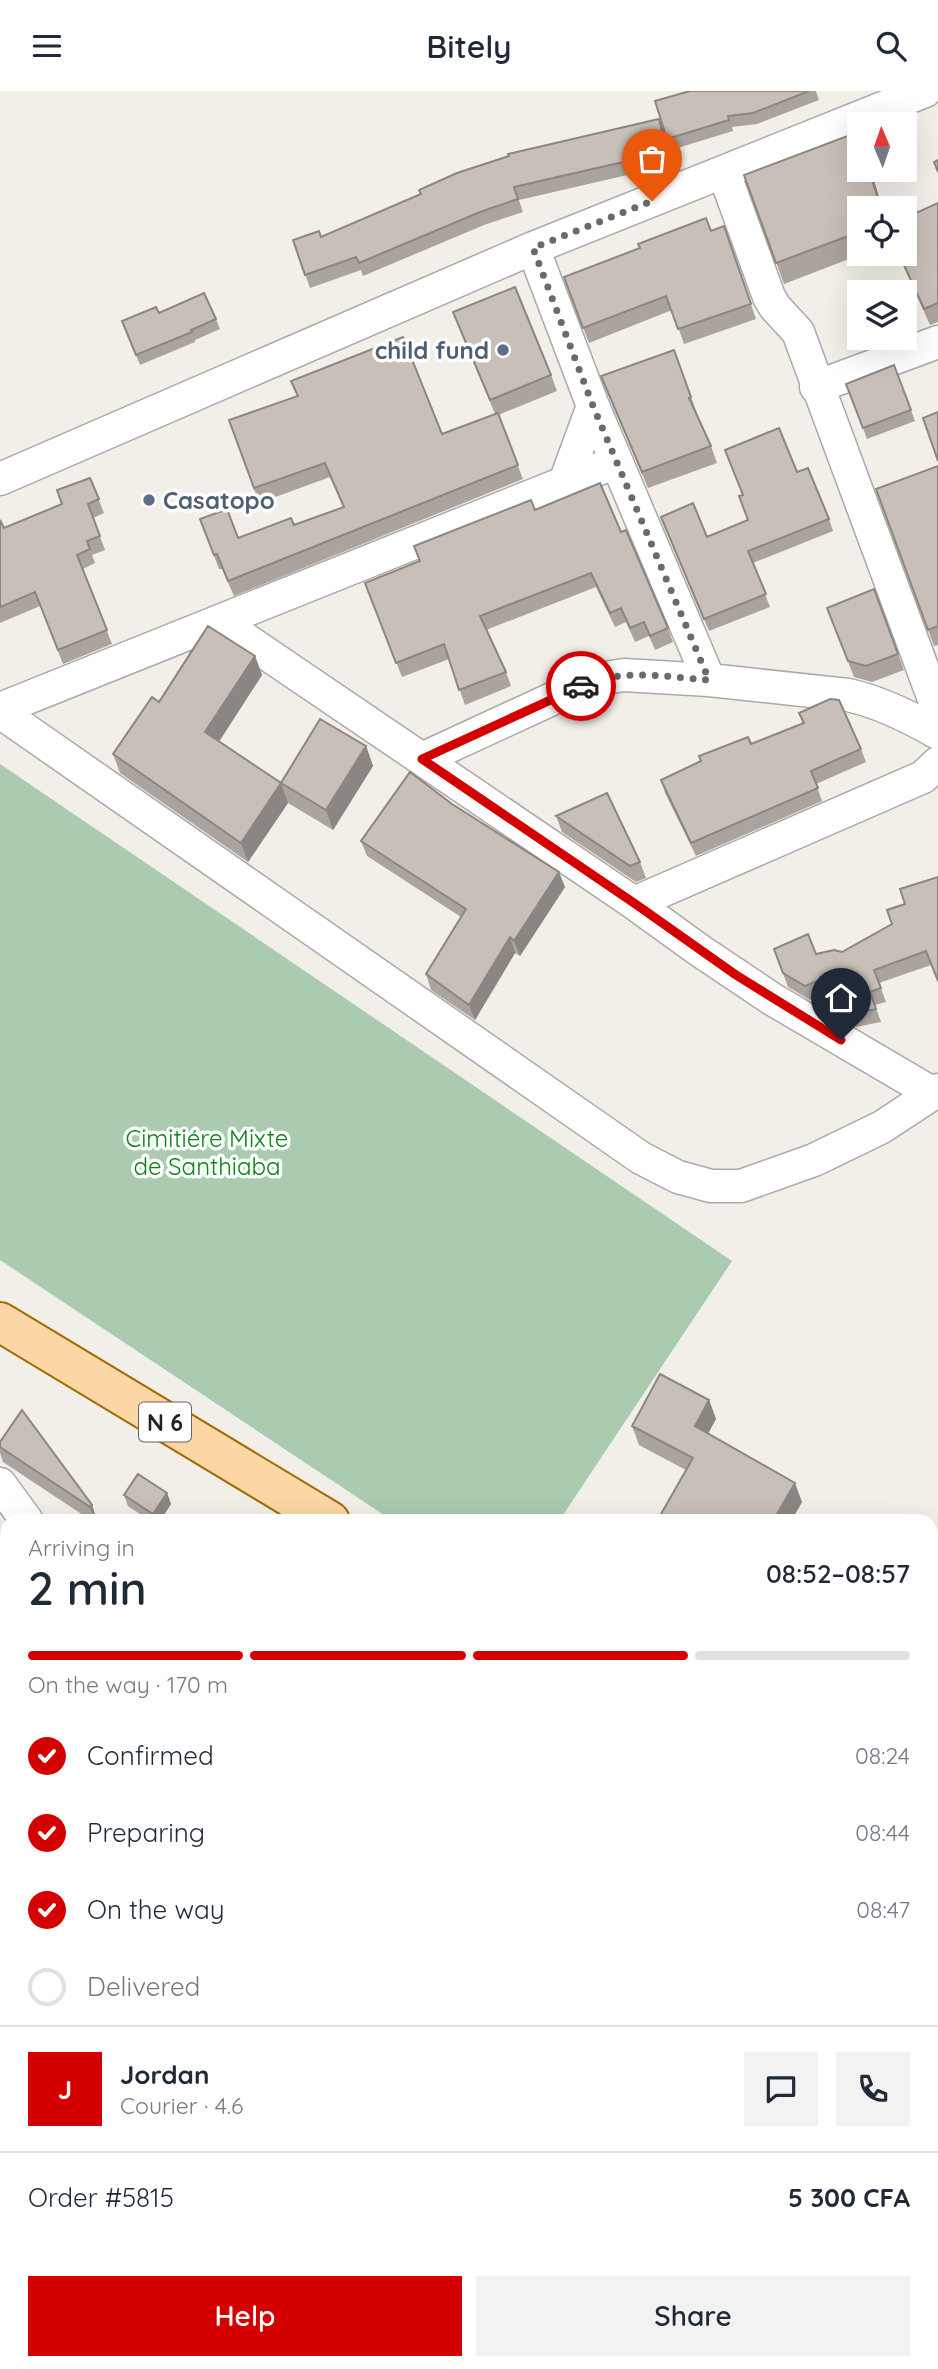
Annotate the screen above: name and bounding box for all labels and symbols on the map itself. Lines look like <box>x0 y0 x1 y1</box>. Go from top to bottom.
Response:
north arrow <box>847 112 917 182</box>
pin <box>622 129 682 201</box>
place label: child fund <box>375 335 489 365</box>
marker: child fund <box>495 342 511 358</box>
place label: Casatopo <box>163 485 275 515</box>
marker: Casatopo <box>141 492 157 508</box>
courier <box>546 651 616 721</box>
pin <box>811 968 871 1040</box>
park label: Cimitiére Mixte de Santhiaba <box>126 1123 288 1181</box>
road number: N 6 <box>139 1403 191 1441</box>

